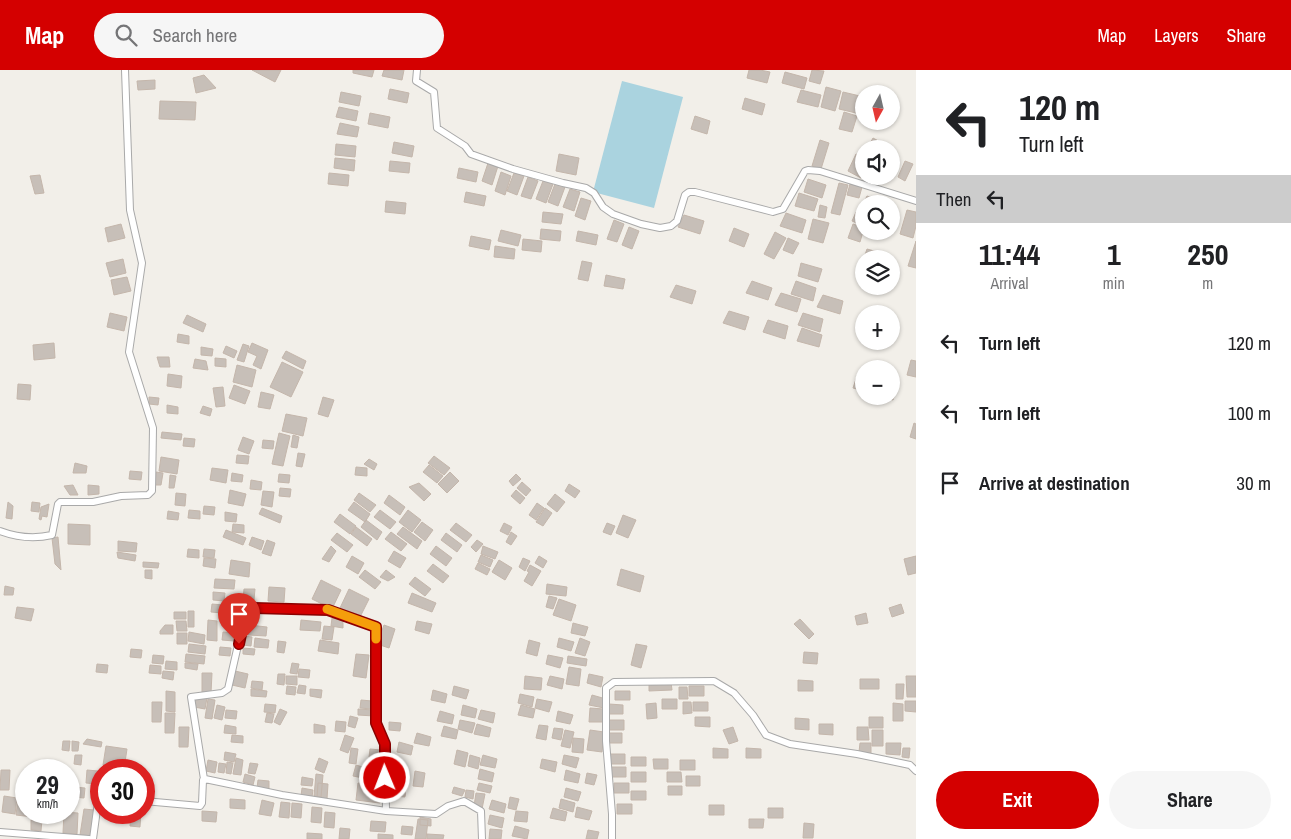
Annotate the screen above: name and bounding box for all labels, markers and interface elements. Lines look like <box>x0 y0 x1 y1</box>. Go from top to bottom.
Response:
search box <box>94 13 444 58</box>
text: Map <box>25 19 64 51</box>
icon: search <box>112 21 140 49</box>
text: Search here <box>152 22 237 48</box>
text: Map <box>1098 23 1126 48</box>
text: Layers <box>1154 23 1199 48</box>
text: Share <box>1227 23 1266 48</box>
text: 120 m <box>1019 84 1100 131</box>
north arrow <box>855 85 900 130</box>
map controls <box>855 85 900 405</box>
icon: left <box>936 90 1001 155</box>
text: Turn left <box>1019 129 1084 159</box>
button: sound <box>855 140 900 185</box>
icon: left <box>982 185 1010 213</box>
text: Then <box>936 186 972 212</box>
button: search <box>855 195 900 240</box>
text: 11:44 <box>979 234 1040 274</box>
text: 1 <box>1107 234 1121 274</box>
text: 250 <box>1187 234 1228 274</box>
button: layers <box>855 250 900 295</box>
text: Arrival <box>990 272 1028 294</box>
text: min <box>1103 272 1125 294</box>
text: m <box>1202 272 1213 294</box>
button: + <box>855 305 900 350</box>
icon: left <box>936 329 964 357</box>
text: Turn left <box>979 330 1040 356</box>
text: 120 m <box>1228 330 1271 356</box>
button: − <box>855 360 900 405</box>
icon: left <box>936 399 964 427</box>
text: Turn left <box>979 400 1040 426</box>
text: 100 m <box>1228 400 1271 426</box>
icon: arrive <box>936 469 964 497</box>
text: Arrive at destination <box>979 470 1130 496</box>
text: 30 m <box>1236 470 1271 496</box>
pin <box>218 593 260 644</box>
icon: arrive <box>225 600 253 628</box>
position arrow <box>358 751 410 803</box>
speed limit sign: 30 <box>90 759 155 824</box>
text: 29 <box>36 768 59 802</box>
button: Exit <box>936 771 1099 829</box>
button: Share <box>1109 771 1271 829</box>
text: km/h <box>37 796 58 812</box>

